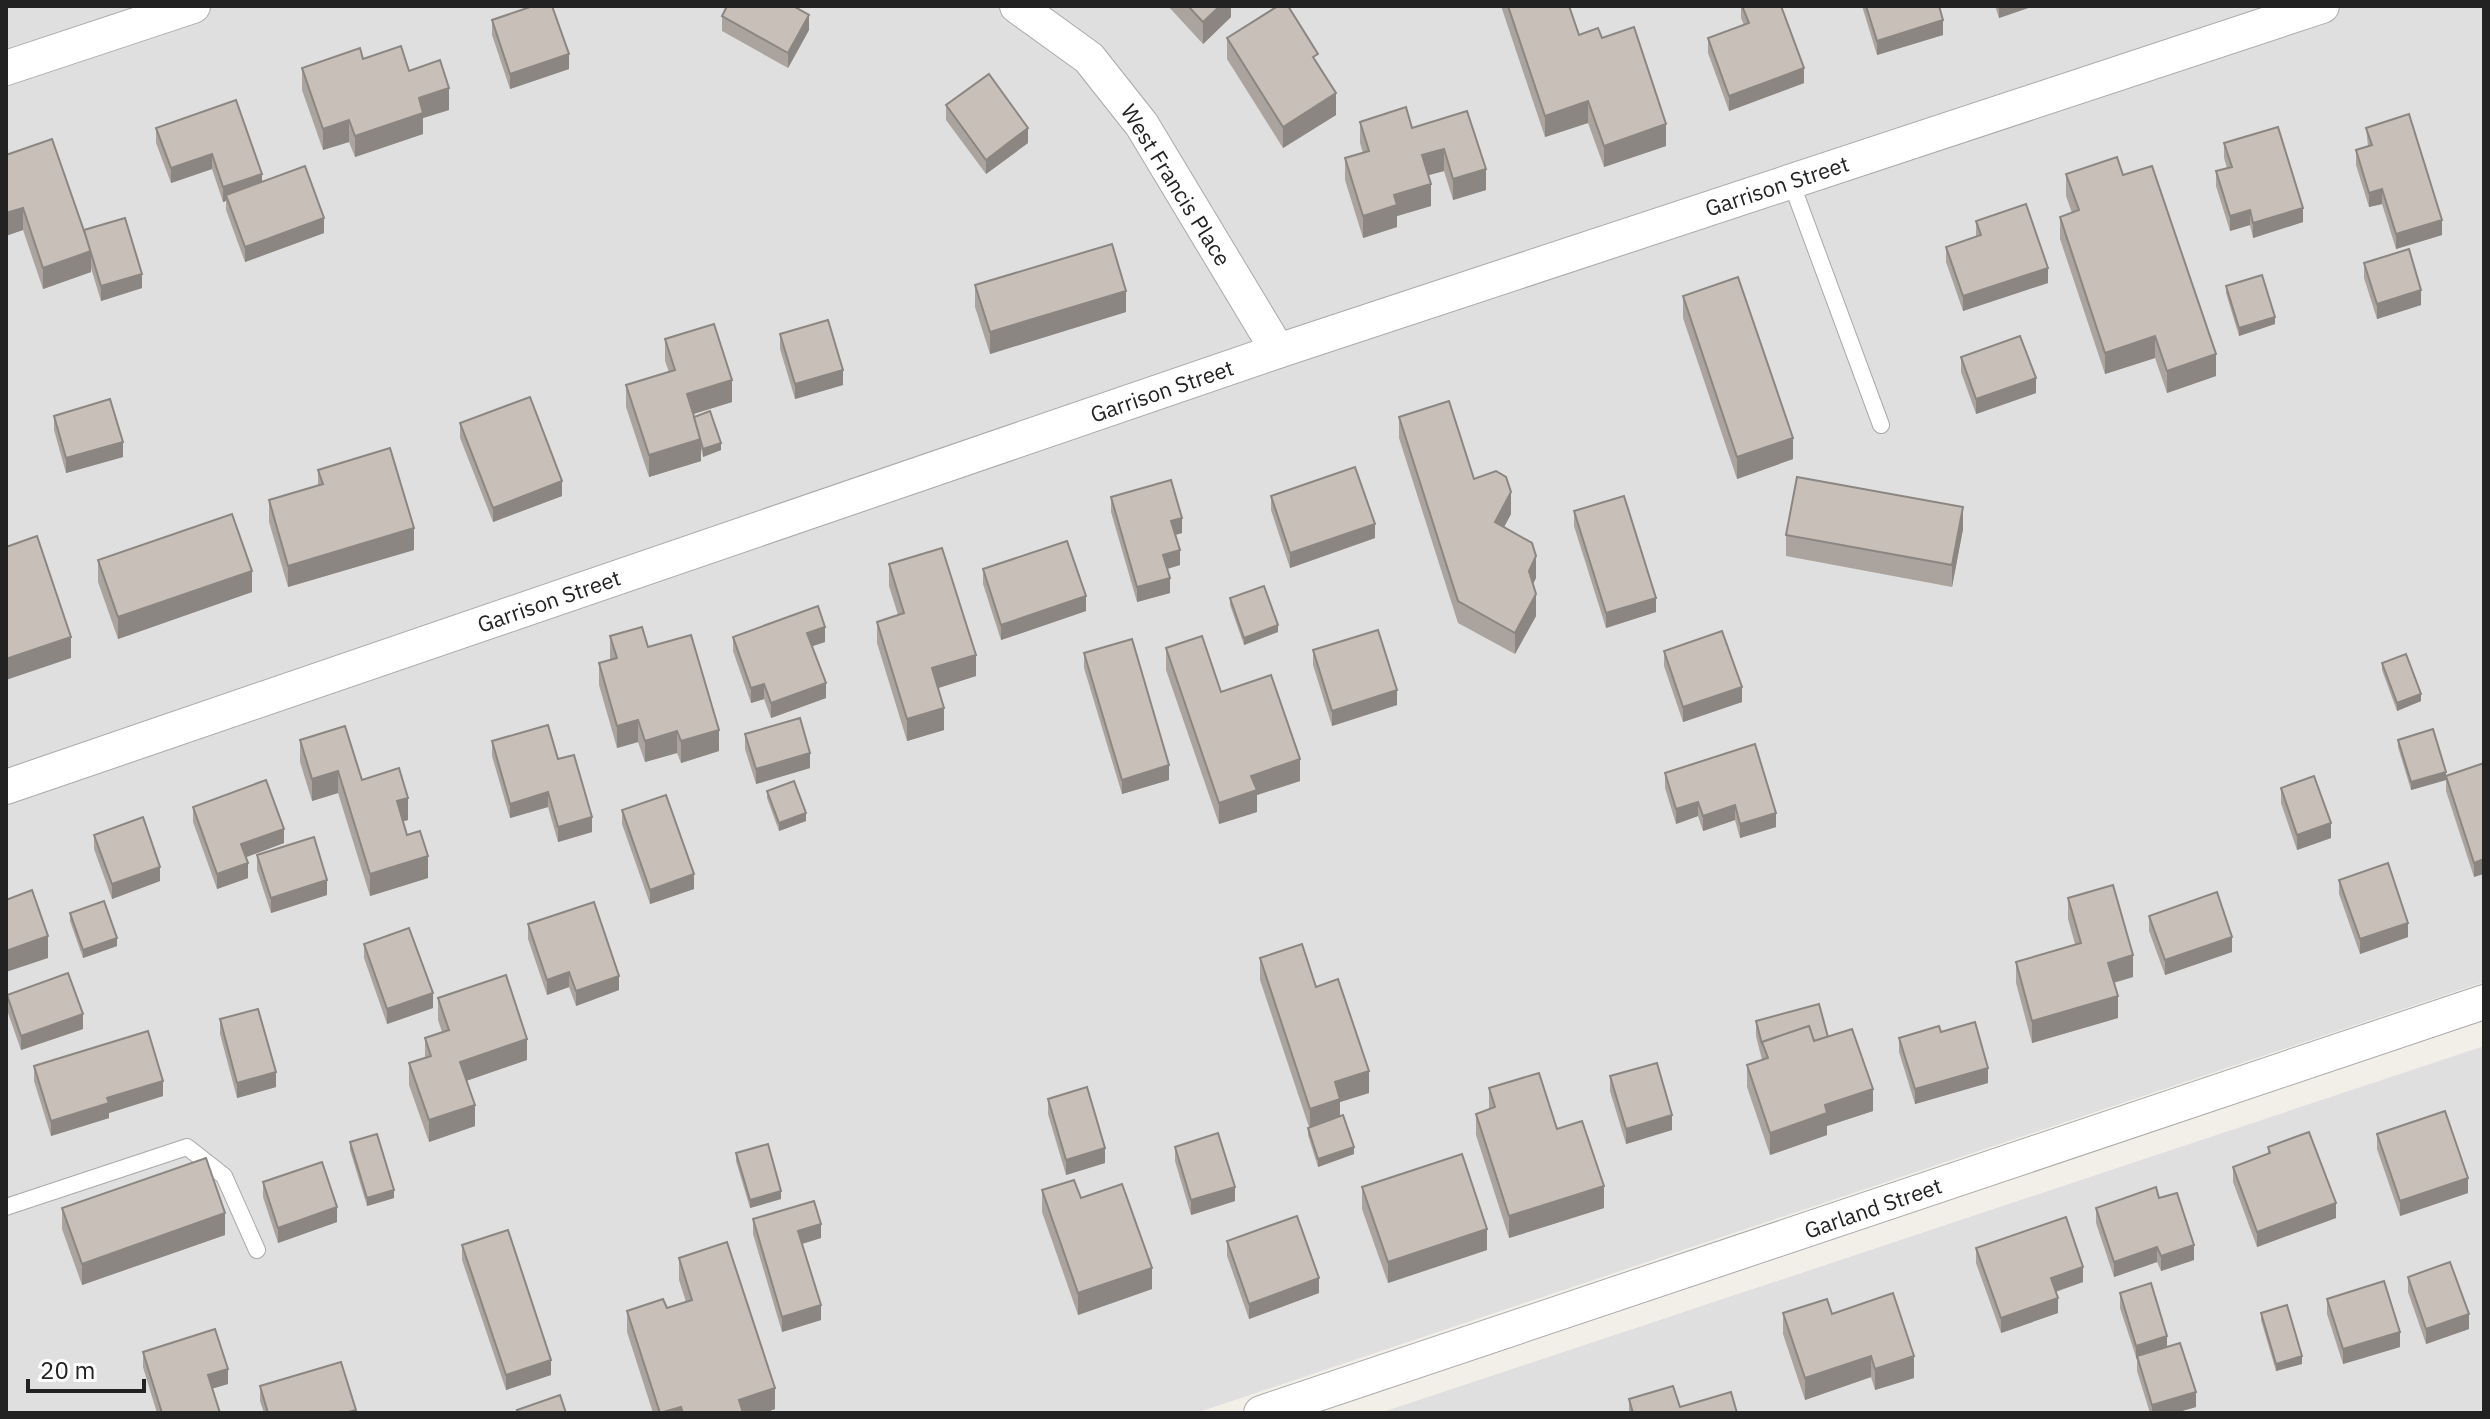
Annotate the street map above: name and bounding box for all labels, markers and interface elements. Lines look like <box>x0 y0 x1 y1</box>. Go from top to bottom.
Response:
street label: West Francis Place <box>1115 98 1238 271</box>
street label: Garrison Street <box>1701 149 1853 222</box>
street label: Garrison Street <box>1086 352 1237 429</box>
street label: Garrison Street <box>473 562 624 639</box>
street label: Garland Street <box>1800 1170 1945 1245</box>
scale bar <box>28 1343 144 1393</box>
text: 20 m <box>40 1354 95 1386</box>

